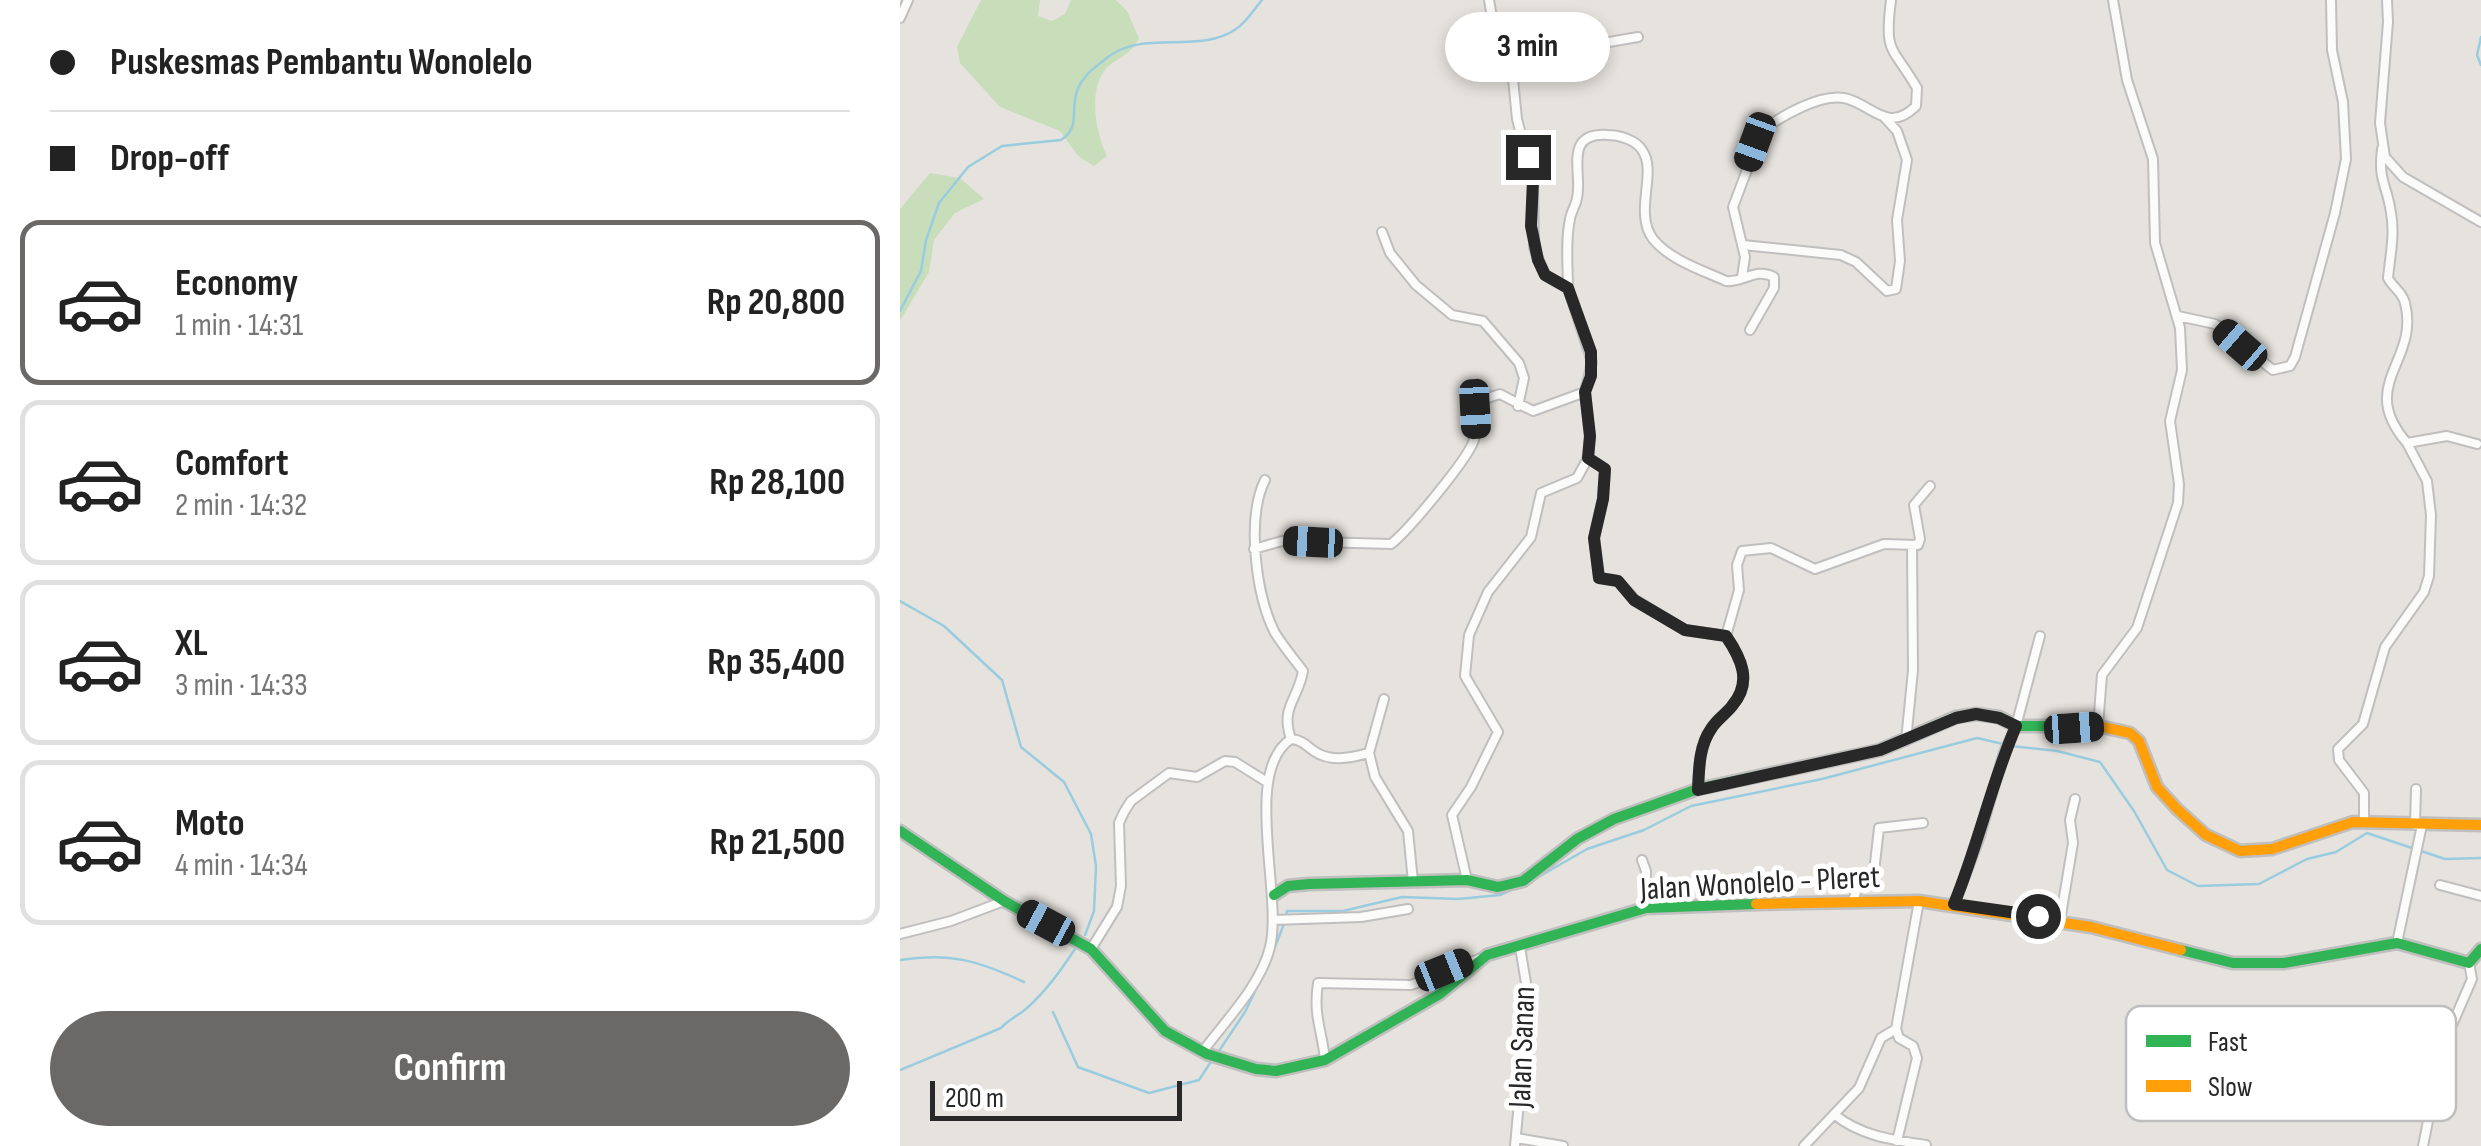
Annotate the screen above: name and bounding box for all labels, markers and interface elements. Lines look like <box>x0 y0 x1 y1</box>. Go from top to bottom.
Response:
callout: 3 min <box>1446 12 1610 82</box>
text: 3 min <box>1497 27 1558 66</box>
text: Puskesmas Pembantu Wonolelo <box>110 40 533 85</box>
car <box>1731 109 1779 175</box>
route end <box>1506 135 1551 180</box>
text: Drop-off <box>110 136 229 181</box>
icon: car <box>55 258 145 348</box>
text: Economy <box>175 261 298 306</box>
text: Rp 20,800 <box>707 280 845 325</box>
text: 1 min · 14:31 <box>175 306 303 345</box>
car <box>2208 314 2272 376</box>
car <box>1458 378 1492 440</box>
icon: car <box>55 438 145 528</box>
text: Comfort <box>175 441 289 486</box>
text: Rp 28,100 <box>709 460 845 505</box>
text: 2 min · 14:32 <box>175 486 307 525</box>
car <box>1282 525 1344 559</box>
icon: car <box>55 618 145 708</box>
text: XL <box>175 621 208 666</box>
text: Rp 35,400 <box>707 640 845 685</box>
text: 3 min · 14:33 <box>175 666 308 705</box>
car <box>2043 711 2105 745</box>
icon: car <box>55 798 145 888</box>
text: Moto <box>175 801 245 846</box>
text: Rp 21,500 <box>710 820 845 865</box>
text: 4 min · 14:34 <box>175 846 308 885</box>
street label: Jalan Wonolelo - Pleret <box>1638 858 1881 909</box>
route start <box>2016 894 2061 939</box>
car <box>1012 896 1080 950</box>
car <box>1411 945 1477 995</box>
street label: Jalan Sanan <box>1501 986 1544 1110</box>
legend <box>2126 1006 2456 1121</box>
button: Confirm <box>50 1011 850 1126</box>
text: Fast <box>2208 1026 2247 1059</box>
text: Slow <box>2208 1071 2253 1104</box>
scale bar <box>930 1076 1182 1120</box>
text: 200 m <box>945 1082 1004 1115</box>

